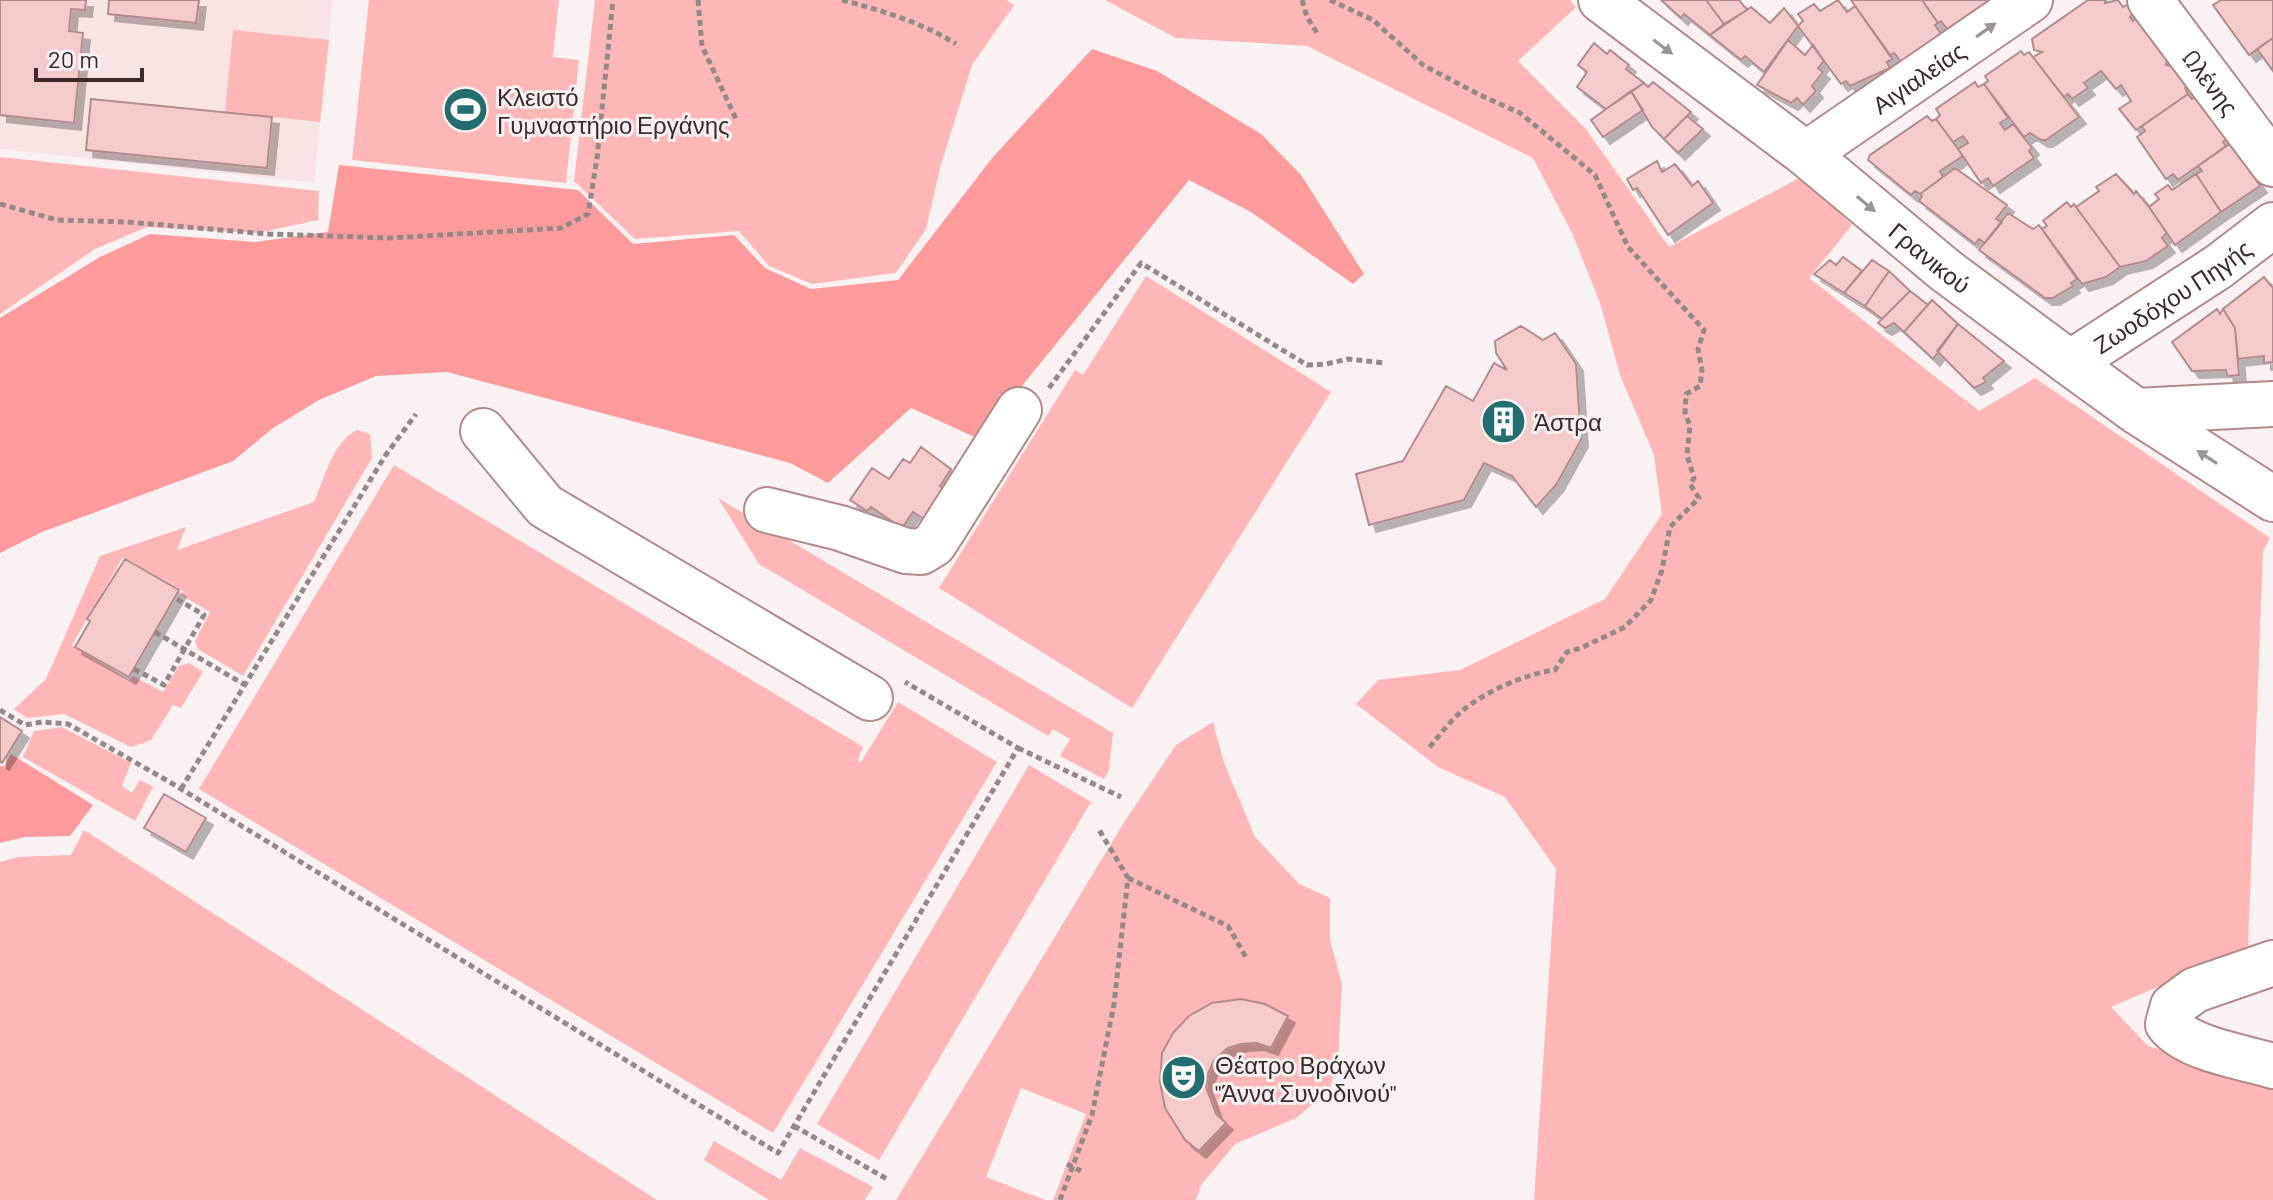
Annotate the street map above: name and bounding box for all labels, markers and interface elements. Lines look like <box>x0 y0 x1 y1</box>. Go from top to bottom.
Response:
one-way arrow <box>1975 23 1996 38</box>
scale bar <box>36 32 142 82</box>
street label: Αιγιαλείας <box>1866 35 1970 119</box>
one-way arrow <box>1653 39 1673 55</box>
street label: Ωλένης <box>2177 43 2245 120</box>
text: 20 m <box>48 44 99 73</box>
place label: Κλειστό Γυμναστήριο Εργάνης <box>497 82 730 139</box>
sports icon: Κλειστό Γυμναστήριο Εργάνης <box>442 86 490 134</box>
one-way arrow <box>1856 195 1876 212</box>
street label: Γρανικού <box>1884 216 1977 299</box>
street label: Ζωοδόχου Πηγής <box>2087 233 2257 359</box>
building icon: Άστρα <box>1479 397 1527 445</box>
place label: Άστρα <box>1534 407 1602 436</box>
one-way arrow <box>2196 450 2218 465</box>
place label: Θέατρο Βράχων "Άννα Συνοδινού" <box>1215 1050 1396 1107</box>
theatre icon: Θέατρο Βράχων "Άννα Συνοδινού" <box>1160 1054 1208 1102</box>

